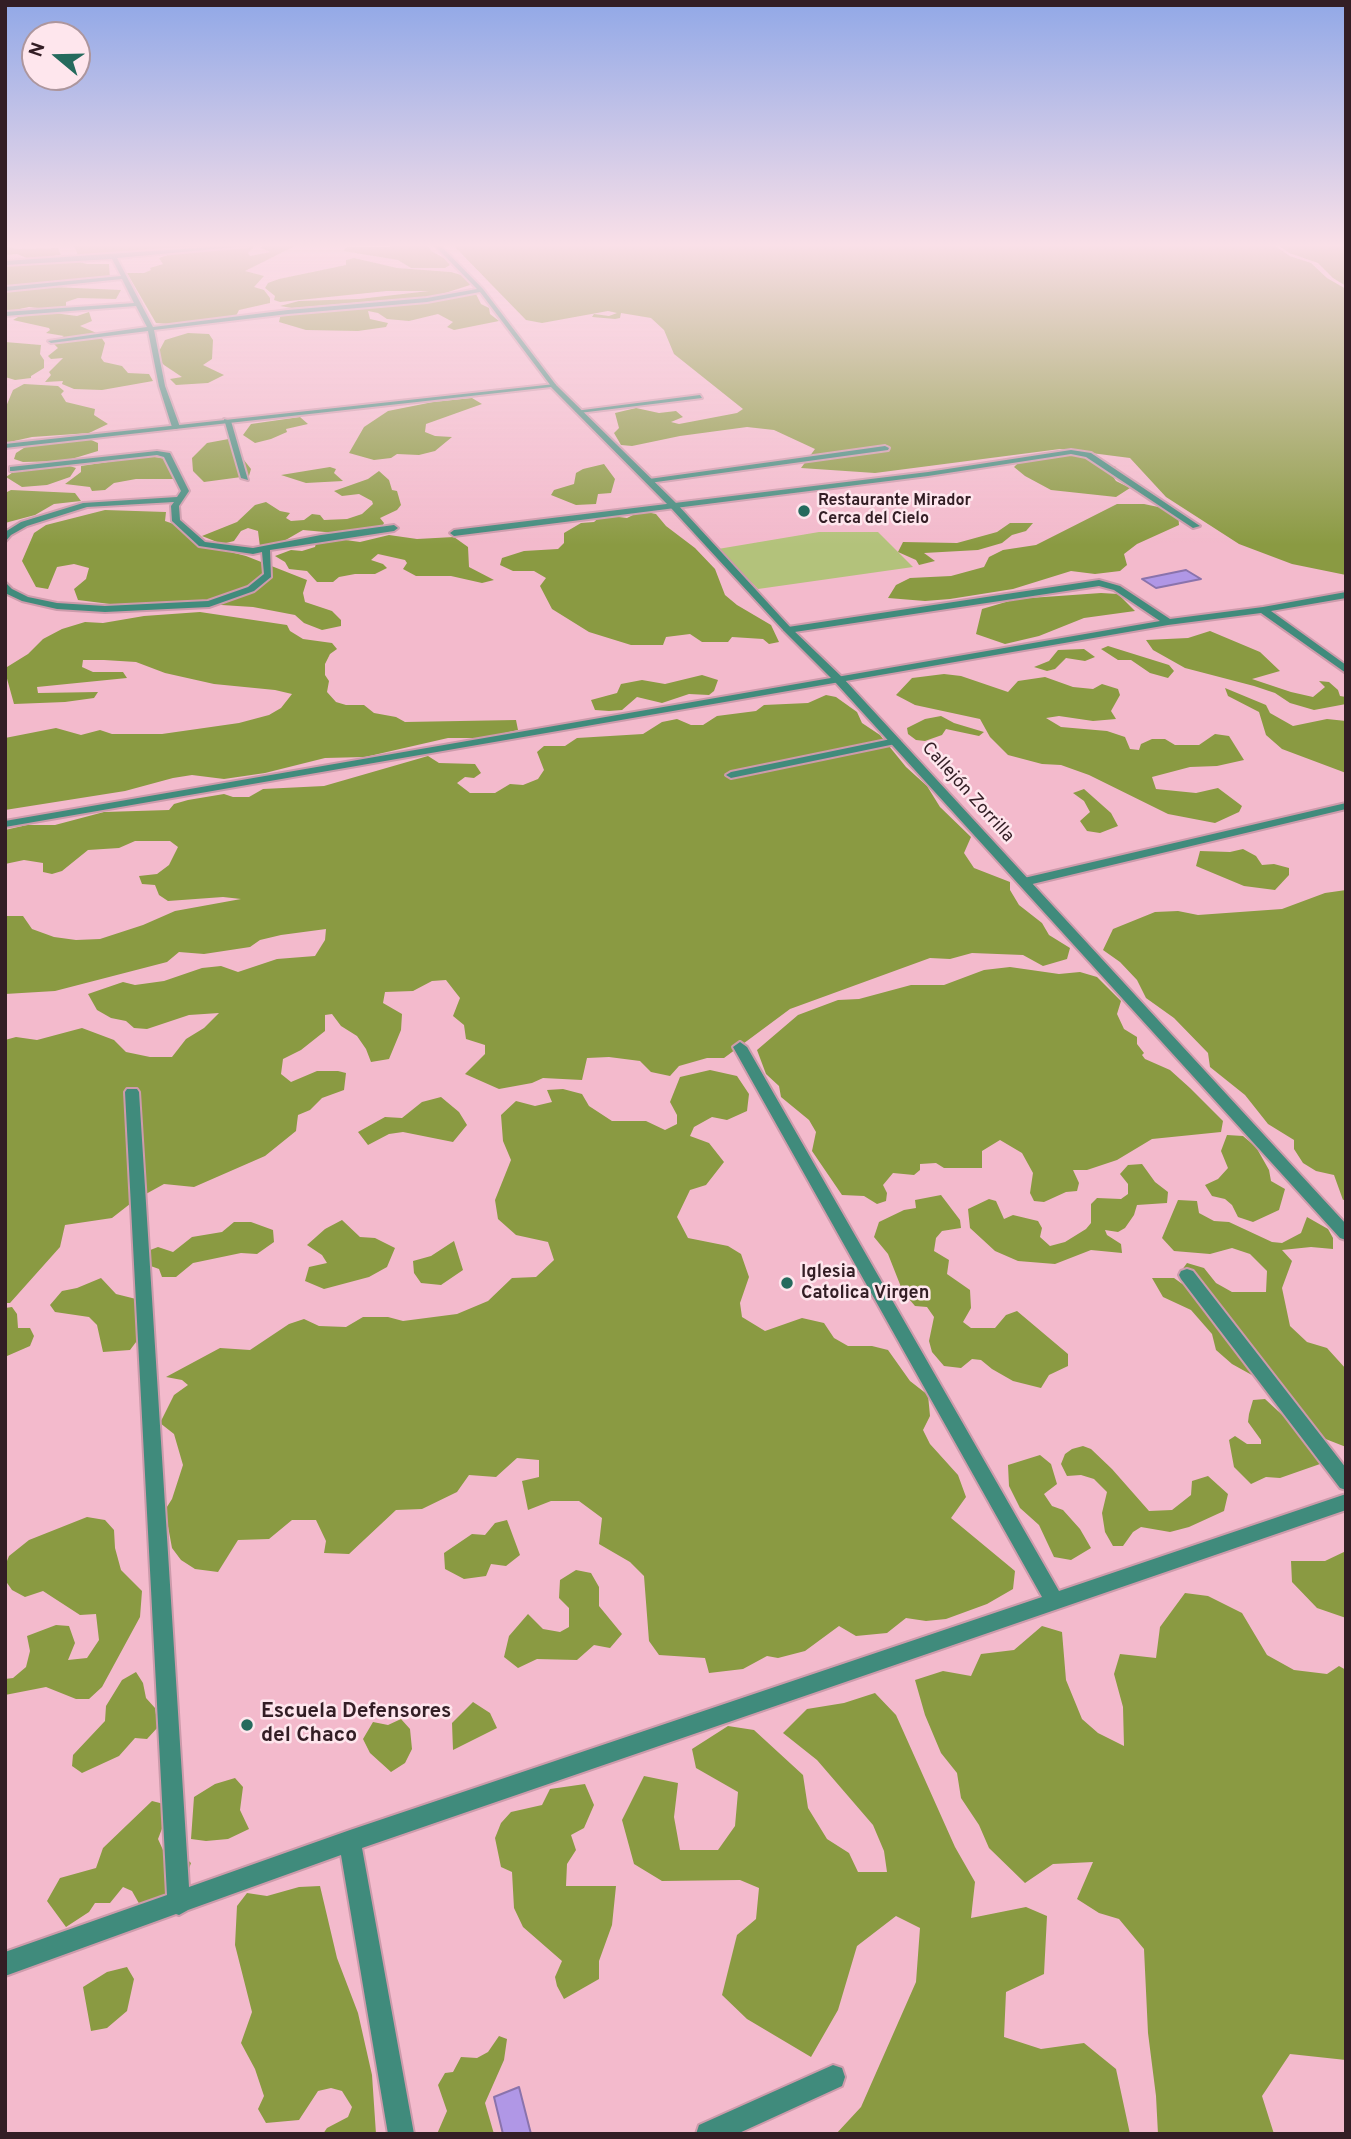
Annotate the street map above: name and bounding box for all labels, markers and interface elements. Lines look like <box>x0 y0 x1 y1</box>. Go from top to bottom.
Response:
north arrow <box>21 21 91 91</box>
text: N <box>24 39 52 60</box>
place label: Restaurante Mirador Cerca del Cielo <box>818 492 971 530</box>
marker: Restaurante Mirador Cerca del Cielo <box>796 503 812 519</box>
street label: Callejón Zorrilla <box>916 738 1018 848</box>
place label: Iglesia Catolica Virgen <box>801 1262 929 1304</box>
marker: Iglesia Catolica Virgen <box>779 1275 795 1291</box>
place label: Escuela Defensores del Chaco <box>261 1700 451 1750</box>
marker: Escuela Defensores del Chaco <box>239 1717 255 1733</box>

